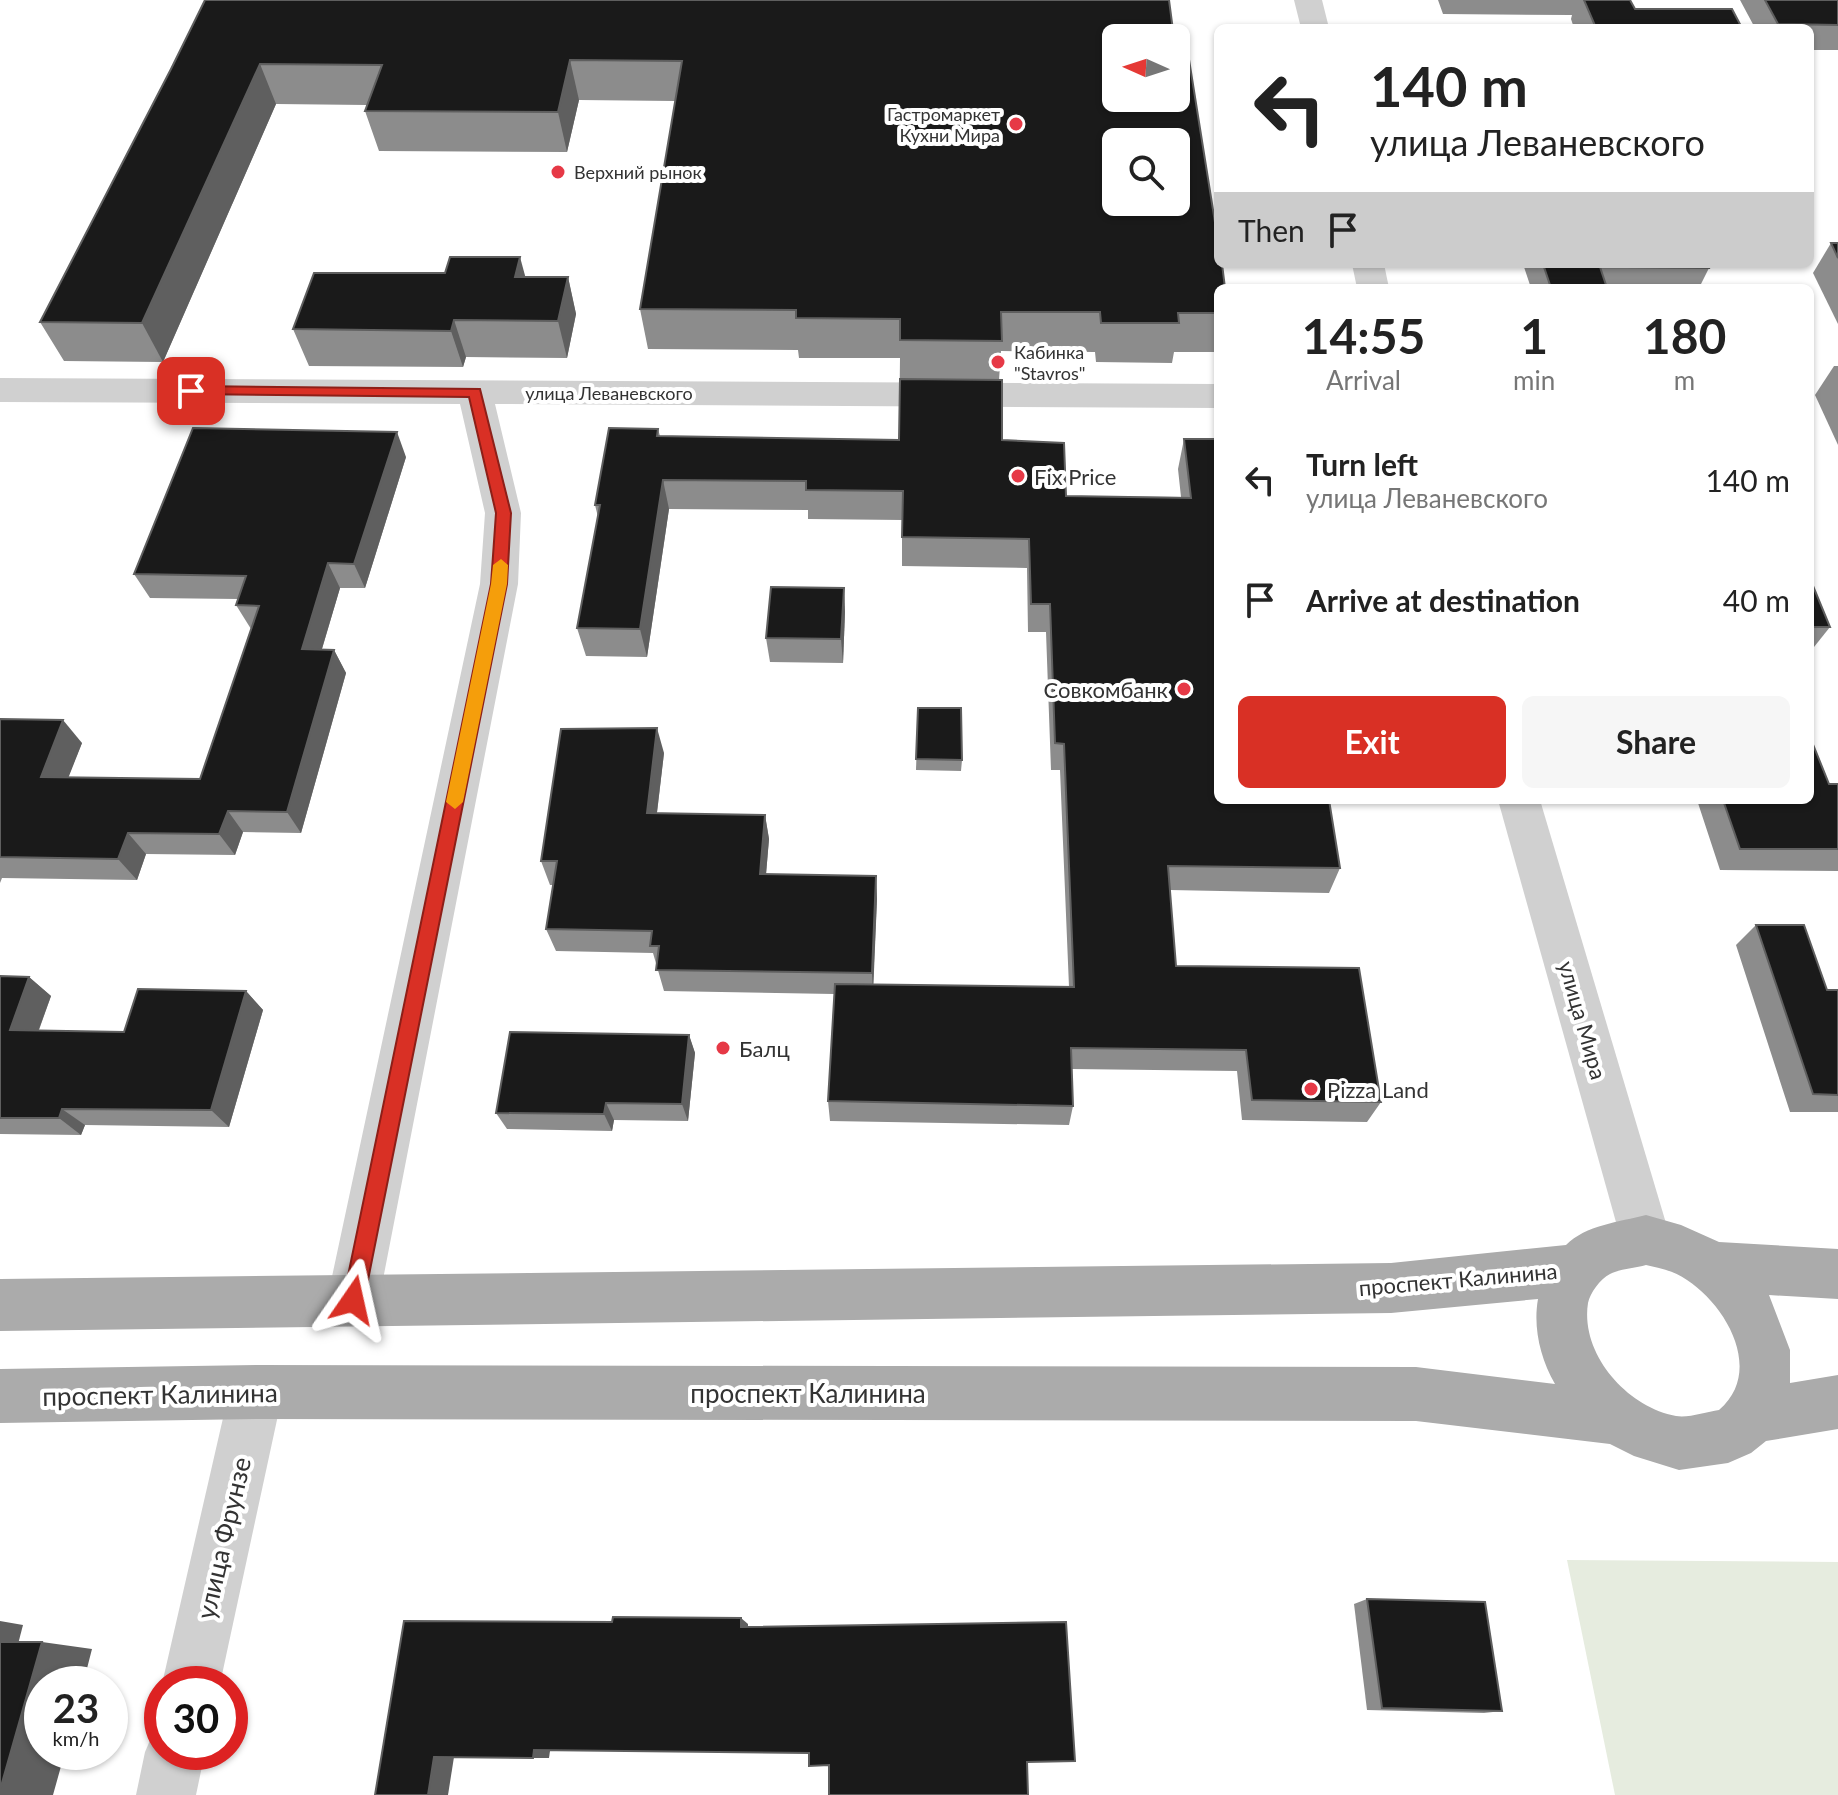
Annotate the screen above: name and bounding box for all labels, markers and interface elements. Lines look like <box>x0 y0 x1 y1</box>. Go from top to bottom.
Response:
north arrow <box>1102 24 1190 112</box>
map controls <box>1102 24 1190 216</box>
text: 140 m <box>1370 52 1528 119</box>
icon: left <box>1238 56 1342 160</box>
place label: Гастромаркет Кухни Мира <box>887 103 1000 146</box>
marker: Гастромаркет Кухни Мира <box>1007 115 1025 133</box>
text: улица Леваневского <box>1370 120 1705 164</box>
button: search <box>1102 128 1190 216</box>
place label: Верхний рынок <box>574 161 703 183</box>
marker: Верхний рынок <box>549 163 567 181</box>
icon: arrive <box>1321 208 1365 252</box>
text: Then <box>1238 212 1305 248</box>
text: 14:55 <box>1302 307 1425 364</box>
text: 1 <box>1520 307 1548 364</box>
text: 180 <box>1643 307 1726 364</box>
place label: Кабинка "Stavros" <box>1014 341 1085 384</box>
marker: Кабинка "Stavros" <box>989 353 1007 371</box>
pin <box>157 357 225 425</box>
text: Arrival <box>1326 364 1401 396</box>
text: min <box>1513 364 1555 396</box>
text: m <box>1674 364 1695 396</box>
icon: arrive <box>169 369 213 413</box>
street label: улица Леваневского <box>525 382 693 404</box>
text: Turn left <box>1306 446 1418 482</box>
icon: left <box>1238 458 1282 502</box>
text: 140 m <box>1705 462 1790 498</box>
place label: Fix Price <box>1034 463 1116 490</box>
marker: Fix Price <box>1009 467 1027 485</box>
text: улица Леваневского <box>1306 482 1548 514</box>
icon: arrive <box>1238 578 1282 622</box>
text: Arrive at destination <box>1306 582 1580 618</box>
text: 40 m <box>1723 582 1790 618</box>
place label: Совкомбанк <box>1044 676 1169 703</box>
marker: Совкомбанк <box>1175 680 1193 698</box>
button: Exit <box>1238 696 1506 788</box>
button: Share <box>1522 696 1790 788</box>
street label: улица Мира <box>1553 958 1613 1082</box>
place label: Балц <box>739 1035 790 1062</box>
marker: Балц <box>714 1039 732 1057</box>
place label: Pizza Land <box>1327 1076 1429 1103</box>
marker: Pizza Land <box>1302 1080 1320 1098</box>
street label: проспект Калинина <box>1358 1257 1558 1301</box>
position arrow <box>311 1258 395 1342</box>
street label: проспект Калинина <box>42 1376 278 1412</box>
street label: проспект Калинина <box>690 1377 926 1409</box>
street label: улица Фрунзе <box>189 1454 257 1622</box>
speed limit sign: 30 <box>144 1666 248 1770</box>
text: 23 <box>53 1684 99 1732</box>
text: km/h <box>53 1726 99 1750</box>

